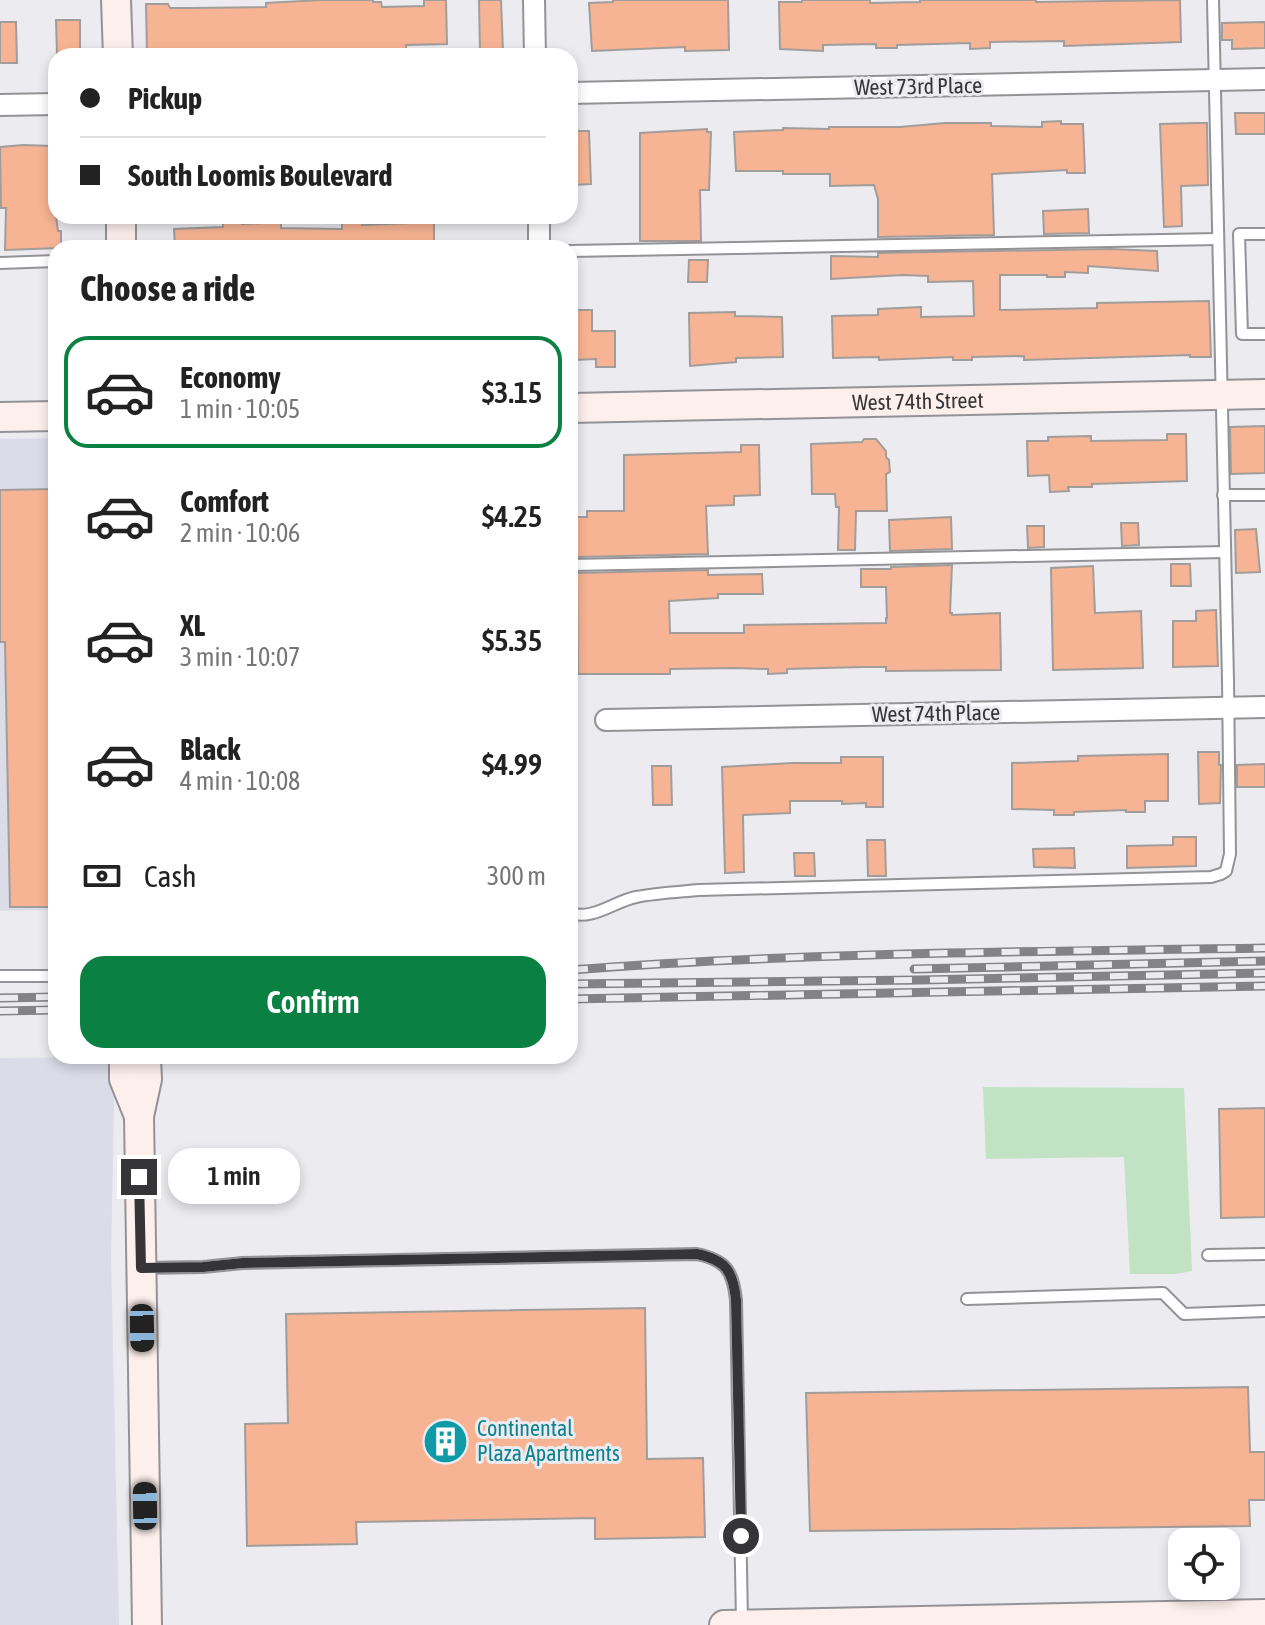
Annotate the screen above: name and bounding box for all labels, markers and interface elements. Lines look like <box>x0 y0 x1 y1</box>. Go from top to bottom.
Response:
street label: West 73rd Place <box>854 72 982 100</box>
text: Pickup <box>128 81 202 115</box>
text: South Loomis Boulevard <box>128 158 392 192</box>
text: Choose a ride <box>80 267 255 309</box>
icon: car <box>84 356 156 428</box>
text: Economy <box>180 360 281 394</box>
text: $3.15 <box>482 375 542 409</box>
street label: West 74th Street <box>852 387 984 415</box>
text: 1 min · 10:05 <box>180 394 300 424</box>
icon: car <box>84 480 156 552</box>
text: Comfort <box>180 484 269 518</box>
text: $4.25 <box>482 499 542 533</box>
text: 2 min · 10:06 <box>180 518 300 548</box>
icon: car <box>84 604 156 676</box>
text: XL <box>180 608 205 642</box>
text: $5.35 <box>482 623 542 657</box>
text: 3 min · 10:07 <box>180 642 300 672</box>
street label: West 74th Place <box>872 699 1000 727</box>
icon: car <box>84 728 156 800</box>
text: Black <box>180 732 240 766</box>
text: $4.99 <box>482 747 542 781</box>
text: 4 min · 10:08 <box>180 766 300 796</box>
icon: cash <box>80 854 124 898</box>
text: Cash <box>144 859 197 893</box>
text: 300 m <box>487 861 546 891</box>
button: Confirm <box>80 956 546 1048</box>
callout: 1 min <box>167 1149 299 1205</box>
route end <box>121 1159 157 1195</box>
text: 1 min <box>207 1161 261 1191</box>
car <box>130 1304 154 1352</box>
place label: Continental Plaza Apartments <box>477 1415 620 1466</box>
building icon: Continental Plaza Apartments <box>422 1417 470 1465</box>
car <box>133 1482 157 1530</box>
route start <box>723 1518 759 1554</box>
map controls <box>1168 1528 1240 1600</box>
button: locate <box>1168 1528 1240 1600</box>

